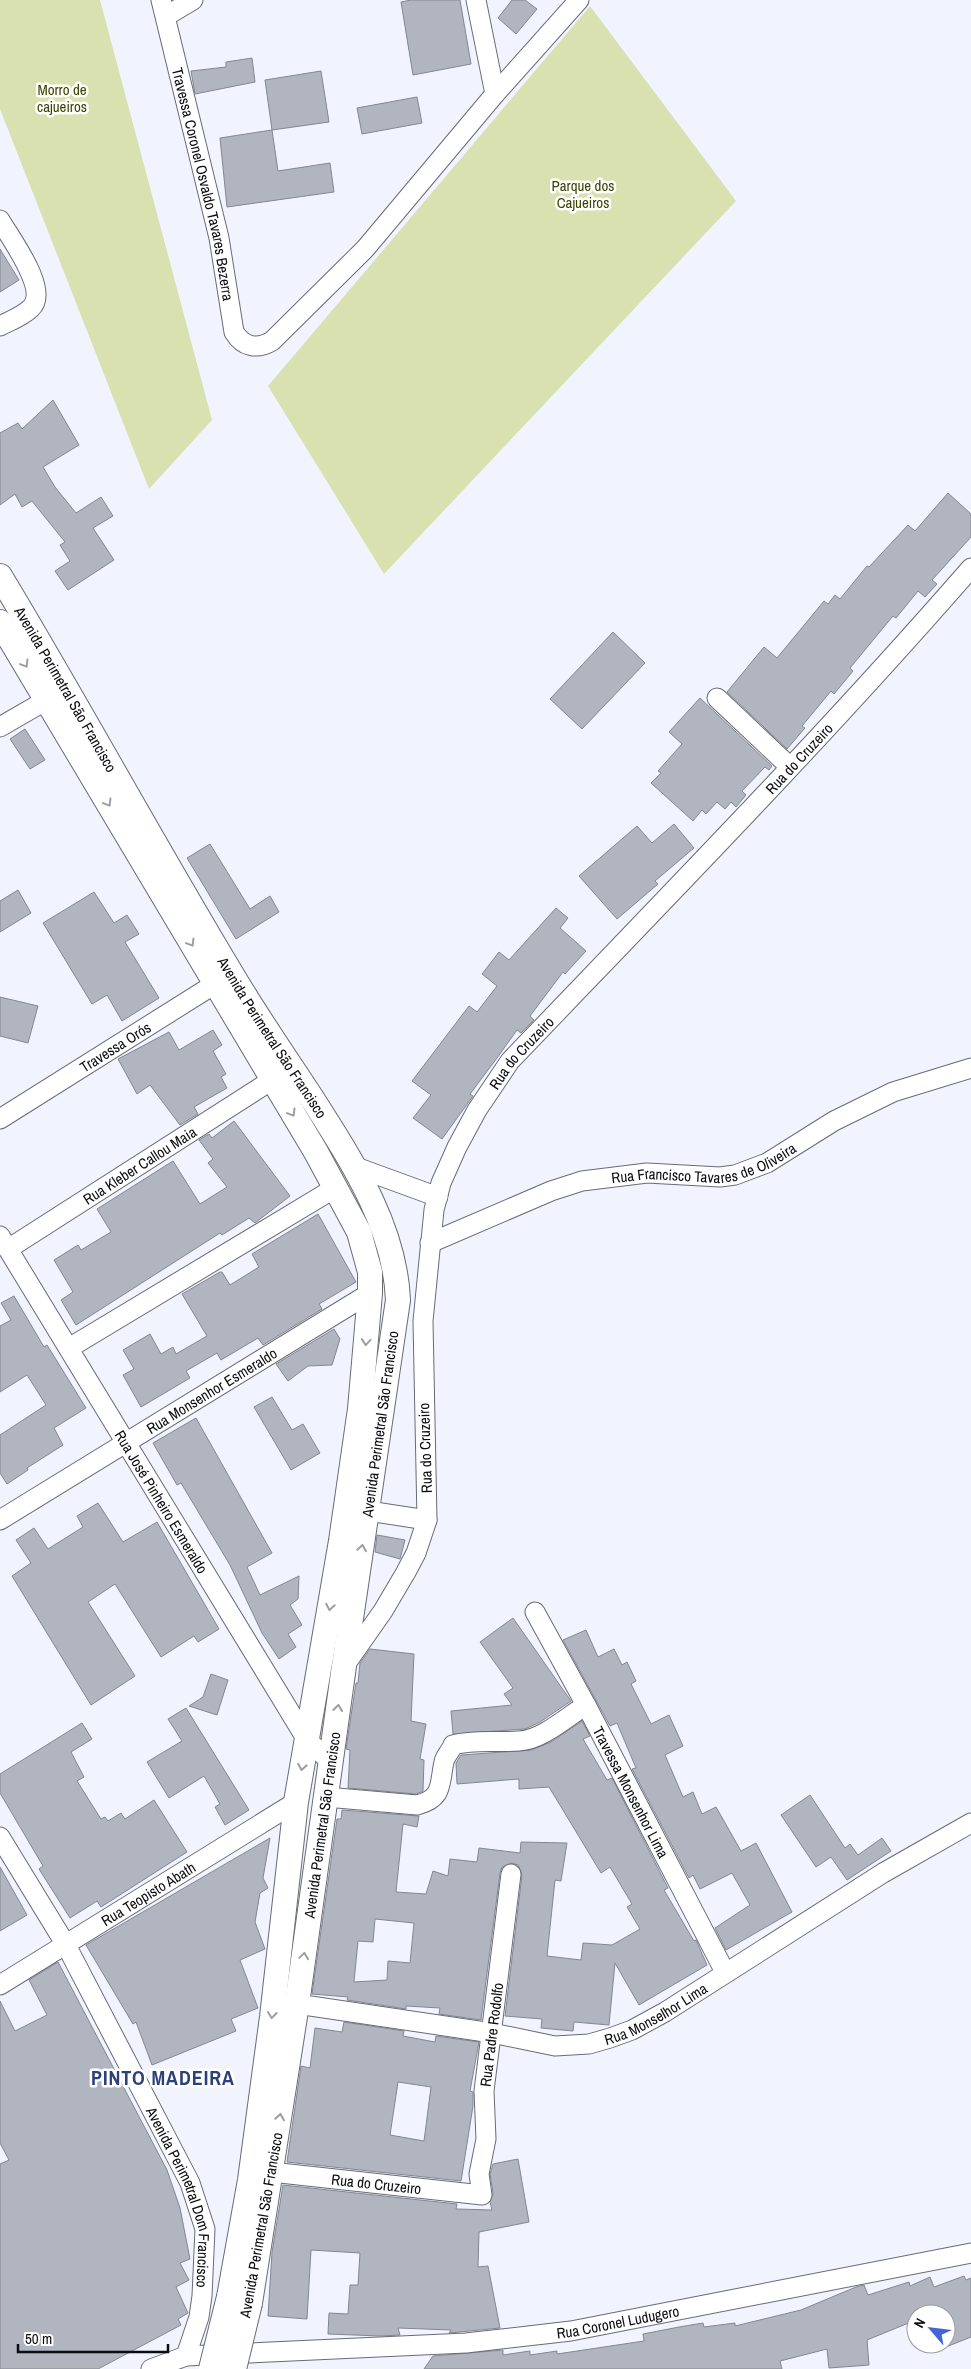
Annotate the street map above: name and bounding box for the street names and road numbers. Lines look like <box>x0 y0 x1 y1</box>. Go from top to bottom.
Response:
street label: Travessa Coronel Osvaldo Tavares Bezerra <box>167 65 239 302</box>
street label: Avenida Perimetral São Francisco <box>9 602 122 776</box>
street label: Rua do Cruzeiro <box>760 718 837 798</box>
street label: Avenida Perimetral São Francisco <box>213 952 332 1122</box>
street label: Rua do Cruzeiro <box>484 1011 558 1093</box>
street label: Travessa Orós <box>76 1016 155 1077</box>
street label: Rua Kleber Callou Maia <box>79 1121 200 1209</box>
street label: Rua Francisco Tavares de Oliveira <box>610 1137 800 1188</box>
street label: Avenida Perimetral São Francisco <box>356 1329 403 1519</box>
street label: Rua Monsenhor Esmeraldo <box>142 1342 281 1438</box>
street label: Rua do Cruzeiro <box>413 1402 437 1493</box>
street label: Rua José Pinheiro Esmeraldo <box>110 1426 214 1577</box>
street label: Travessa Monsenhor Lima <box>588 1722 674 1862</box>
street label: Avenida Perimetral São Francisco <box>298 1730 345 1920</box>
street label: Rua Teopisto Abath <box>97 1856 199 1931</box>
street label: Rua Monselhor Lima <box>602 1977 711 2050</box>
street label: Rua Padre Rodolfo <box>474 1981 508 2088</box>
street label: Avenida Perimetral Dom Francisco <box>141 2102 215 2288</box>
street label: Avenida Perimetral São Francisco <box>234 2131 288 2320</box>
street label: Rua do Cruzeiro <box>330 2168 423 2199</box>
street label: Rua Coronel Ludugero <box>555 2300 681 2343</box>

